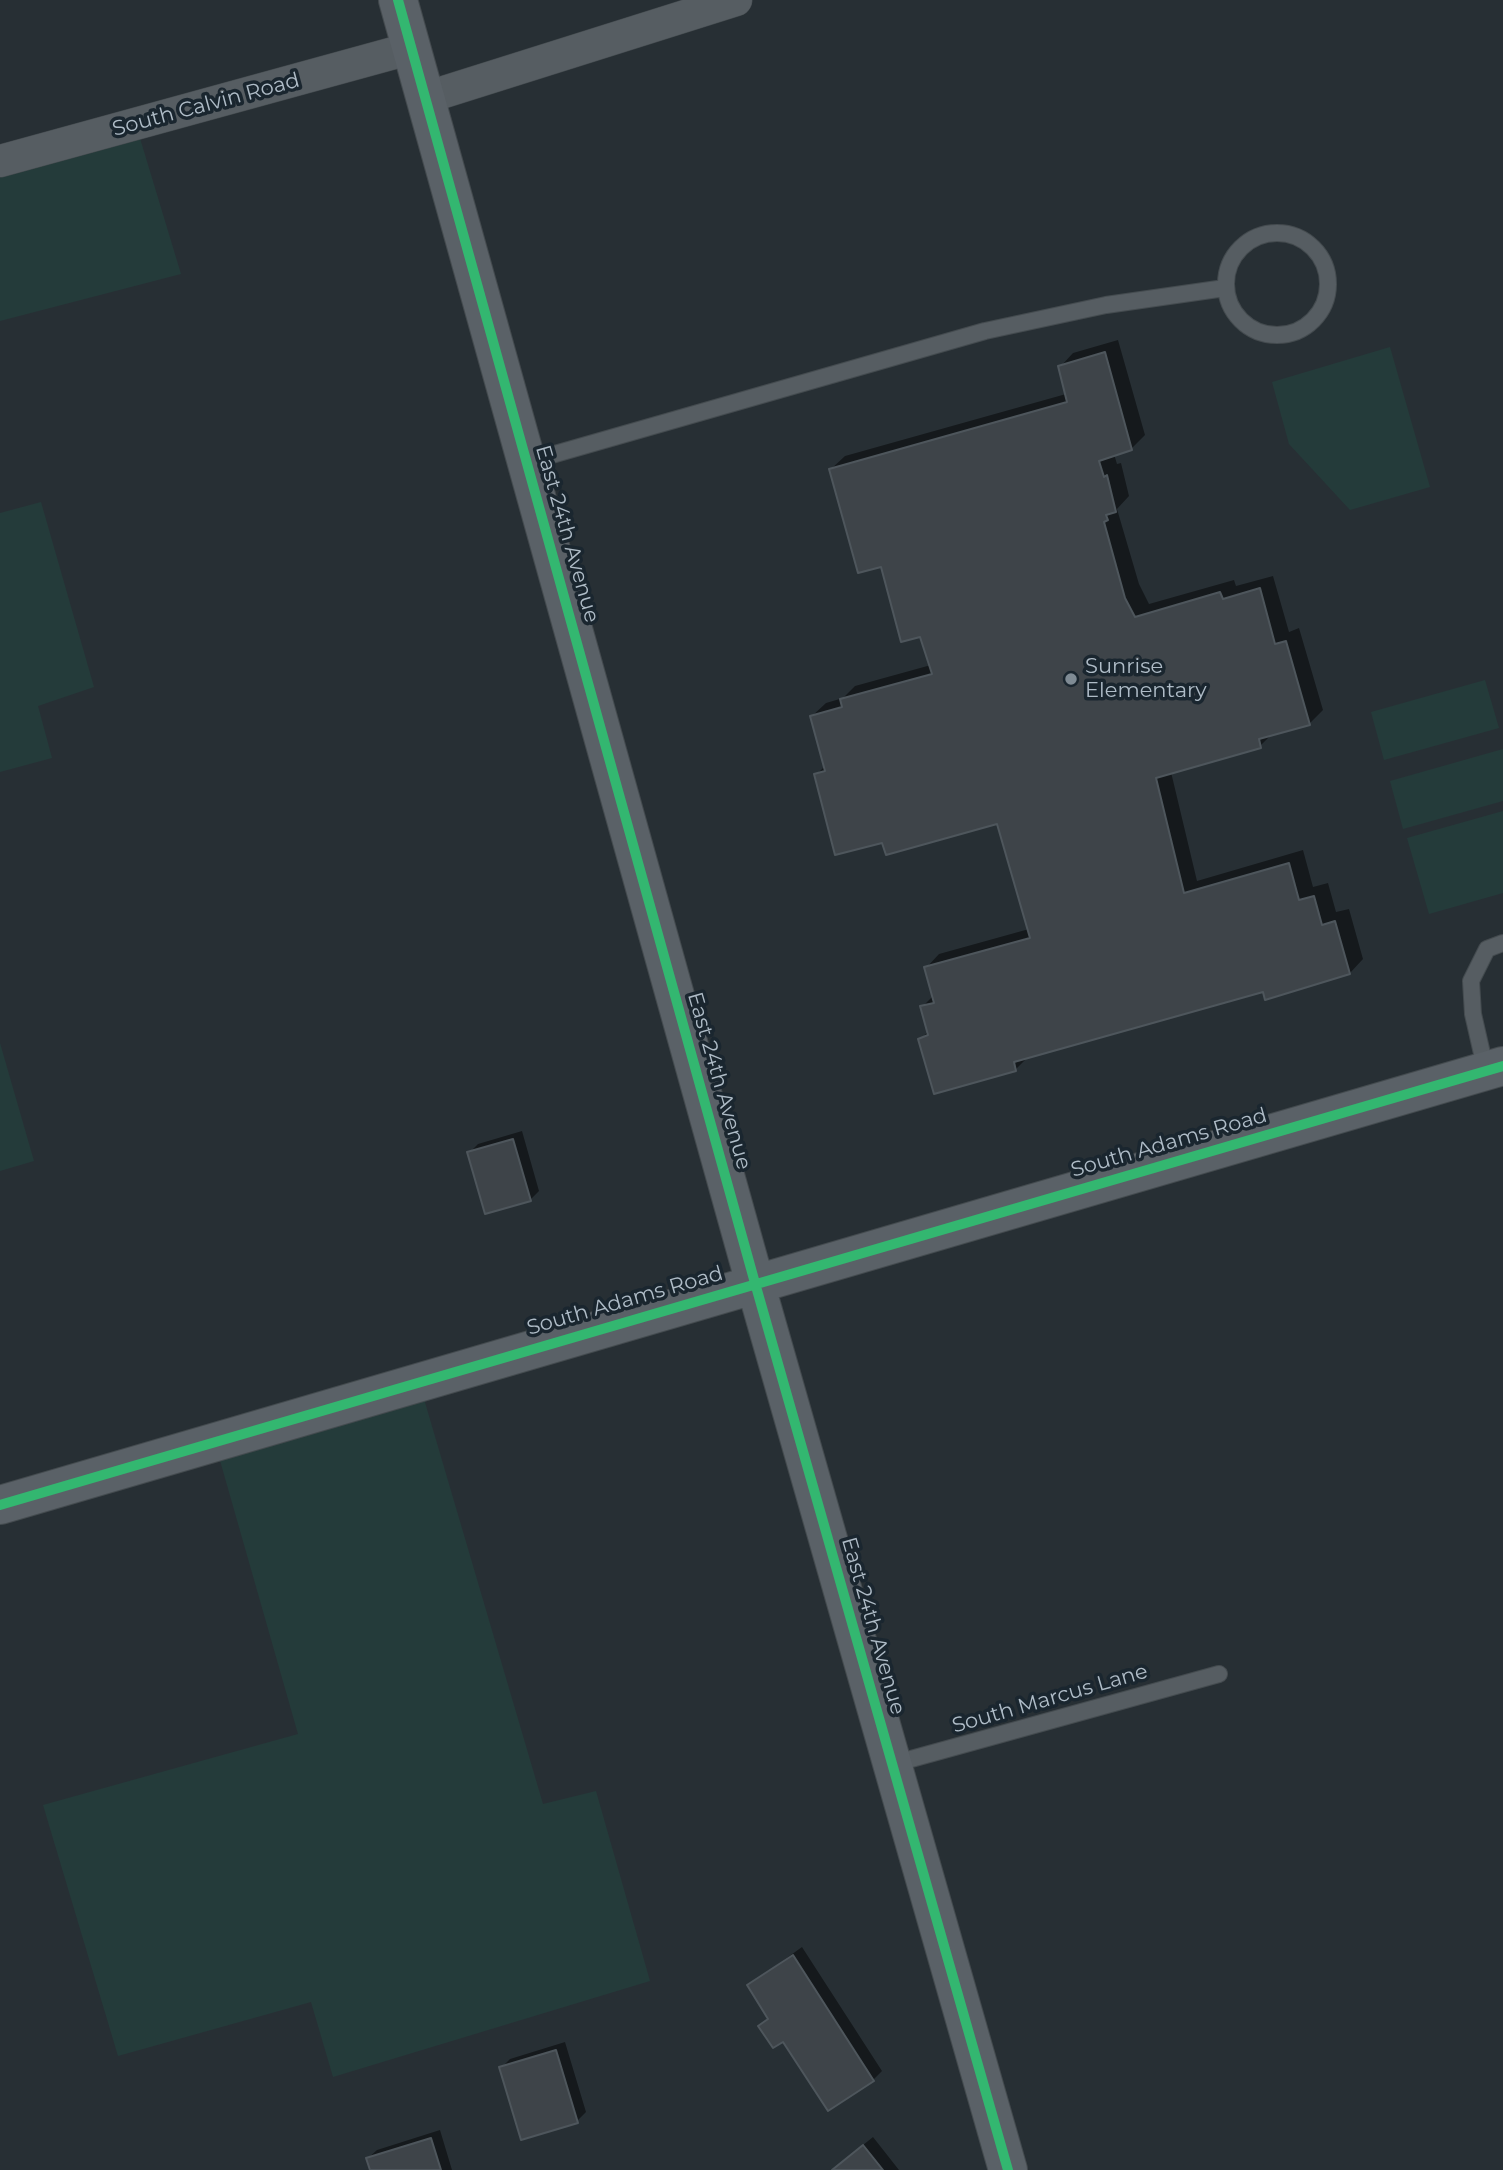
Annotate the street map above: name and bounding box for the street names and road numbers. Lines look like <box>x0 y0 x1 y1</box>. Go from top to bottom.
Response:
street label: South Calvin Road <box>110 68 302 142</box>
street label: East 24th Avenue <box>530 442 604 626</box>
street label: East 24th Avenue <box>682 989 756 1173</box>
street label: South Adams Road <box>1068 1103 1270 1183</box>
street label: South Adams Road <box>524 1261 726 1341</box>
street label: East 24th Avenue <box>836 1534 910 1718</box>
street label: South Marcus Lane <box>949 1659 1151 1739</box>

